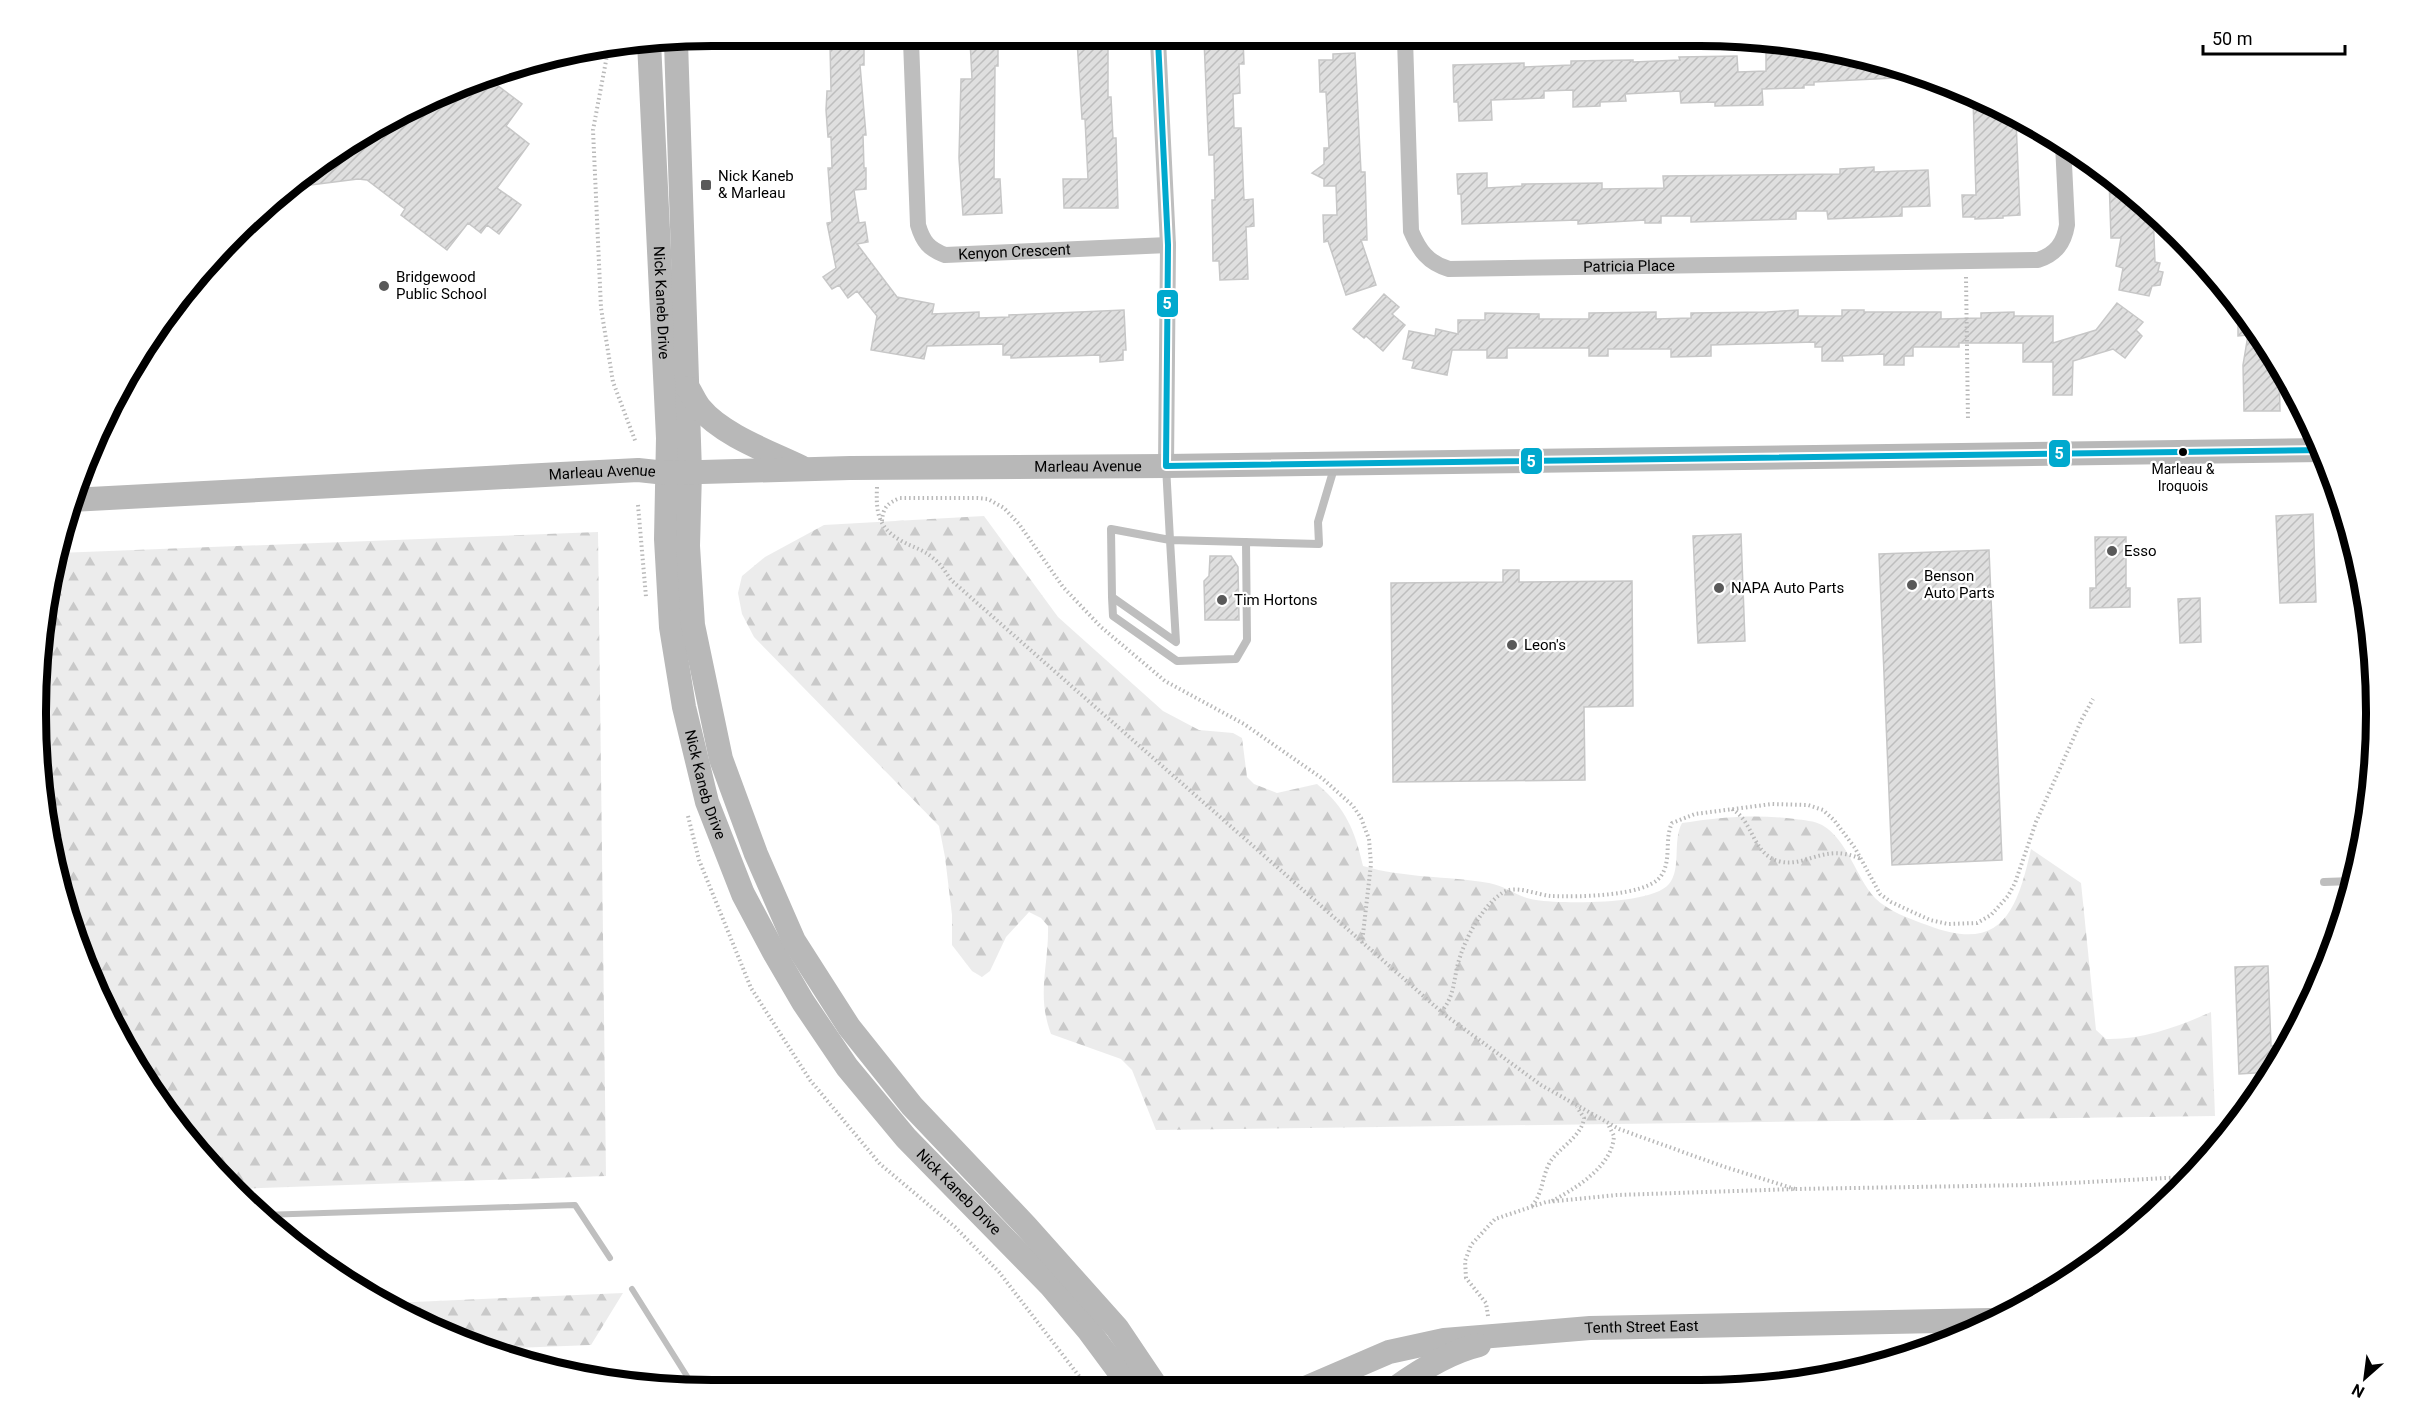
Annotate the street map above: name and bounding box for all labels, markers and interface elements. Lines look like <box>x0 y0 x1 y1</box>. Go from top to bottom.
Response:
scale bar <box>2203 18 2346 56</box>
text: 50 m <box>2212 28 2252 49</box>
place label: Nick Kaneb & Marleau <box>718 167 794 202</box>
marker: Nick Kaneb & Marleau <box>699 178 713 192</box>
street label: Kenyon Crescent <box>958 240 1071 263</box>
street label: Nick Kaneb Drive <box>650 246 673 360</box>
street label: Patricia Place <box>1583 257 1675 276</box>
place label: Bridgewood Public School <box>396 268 487 303</box>
marker: Bridgewood Public School <box>377 279 391 293</box>
line badge: 5 <box>1156 289 1179 318</box>
text: 5 <box>1162 294 1172 313</box>
line badge: 5 <box>2048 439 2071 468</box>
text: 5 <box>2054 444 2064 463</box>
marker: Marleau & Iroquois <box>2177 446 2189 458</box>
line badge: 5 <box>1520 447 1543 475</box>
text: 5 <box>1526 452 1536 471</box>
street label: Marleau Avenue <box>1034 457 1142 476</box>
street label: Marleau Avenue <box>548 461 657 484</box>
place label: Marleau & Iroquois <box>2152 461 2215 494</box>
place label: Esso <box>2124 542 2157 560</box>
marker: Esso <box>2105 544 2119 558</box>
place label: Benson Auto Parts <box>1924 567 1995 602</box>
marker: Benson Auto Parts <box>1905 578 1919 592</box>
place label: NAPA Auto Parts <box>1731 579 1844 597</box>
marker: NAPA Auto Parts <box>1712 581 1726 595</box>
place label: Tim Hortons <box>1234 591 1318 609</box>
marker: Tim Hortons <box>1215 593 1229 607</box>
place label: Leon's <box>1524 636 1566 654</box>
marker: Leon's <box>1505 638 1519 652</box>
street label: Nick Kaneb Drive <box>681 728 730 842</box>
street label: Nick Kaneb Drive <box>913 1145 1005 1239</box>
street label: Tenth Street East <box>1584 1317 1699 1337</box>
north arrow <box>2335 1348 2395 1408</box>
text: N <box>2349 1380 2368 1402</box>

